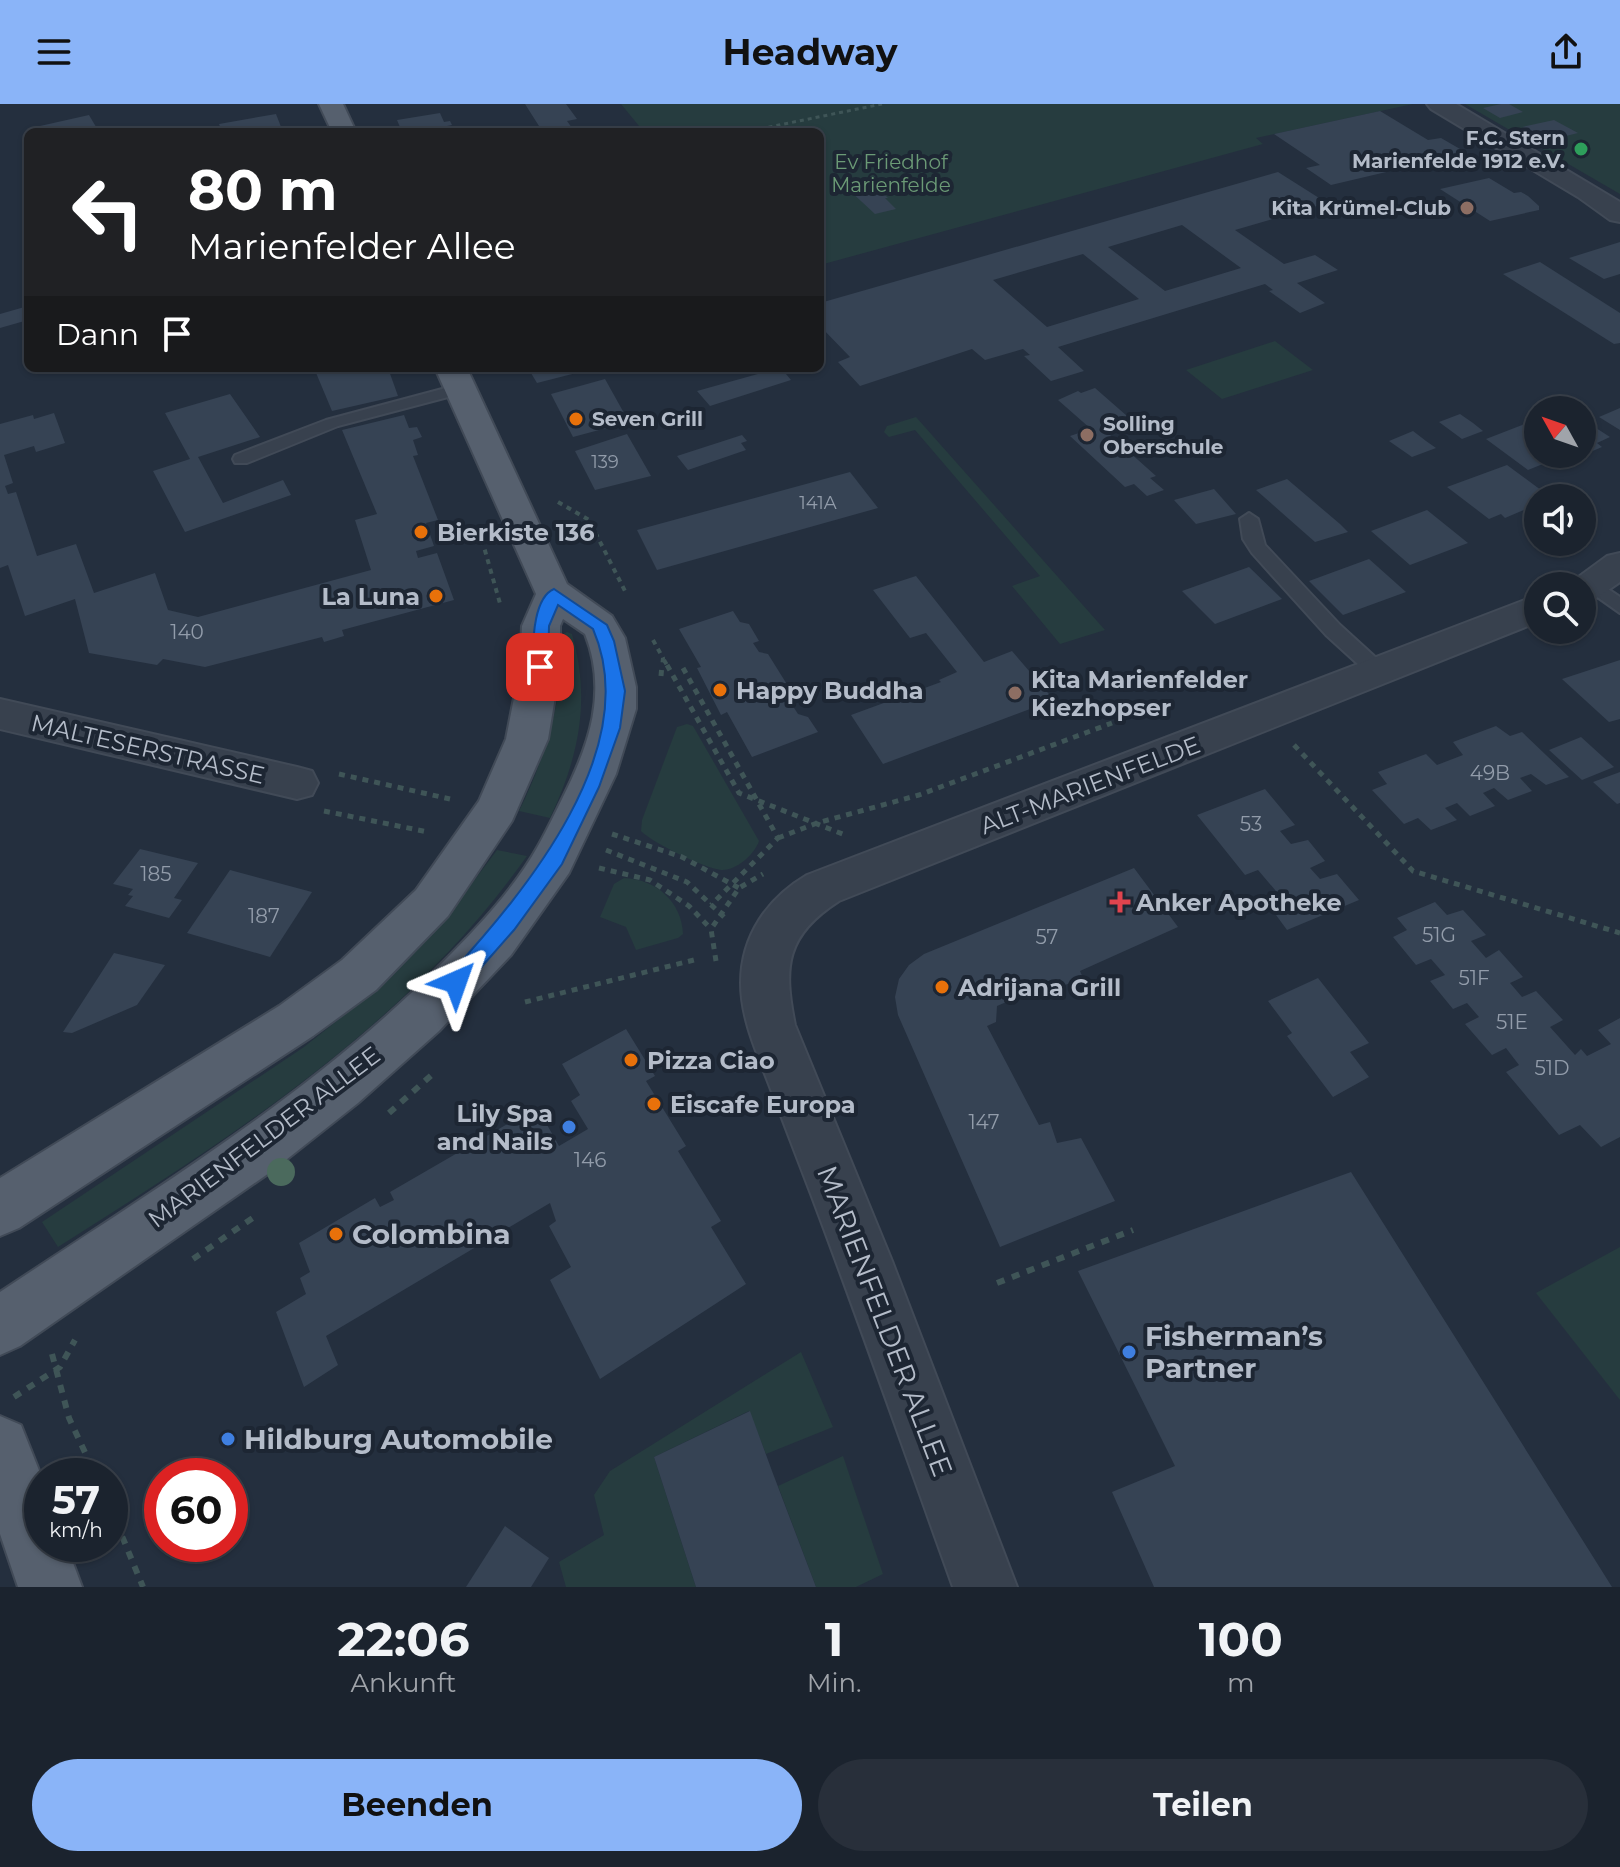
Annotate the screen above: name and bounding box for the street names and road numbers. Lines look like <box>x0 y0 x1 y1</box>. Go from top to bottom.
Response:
street label: MALTESERSTRASSE <box>28 708 268 790</box>
street label: ALT-MARIENFELDE <box>976 730 1204 840</box>
street label: MARIENFELDER ALLEE <box>142 1040 386 1234</box>
street label: MARIENFELDER ALLEE <box>810 1161 960 1481</box>

